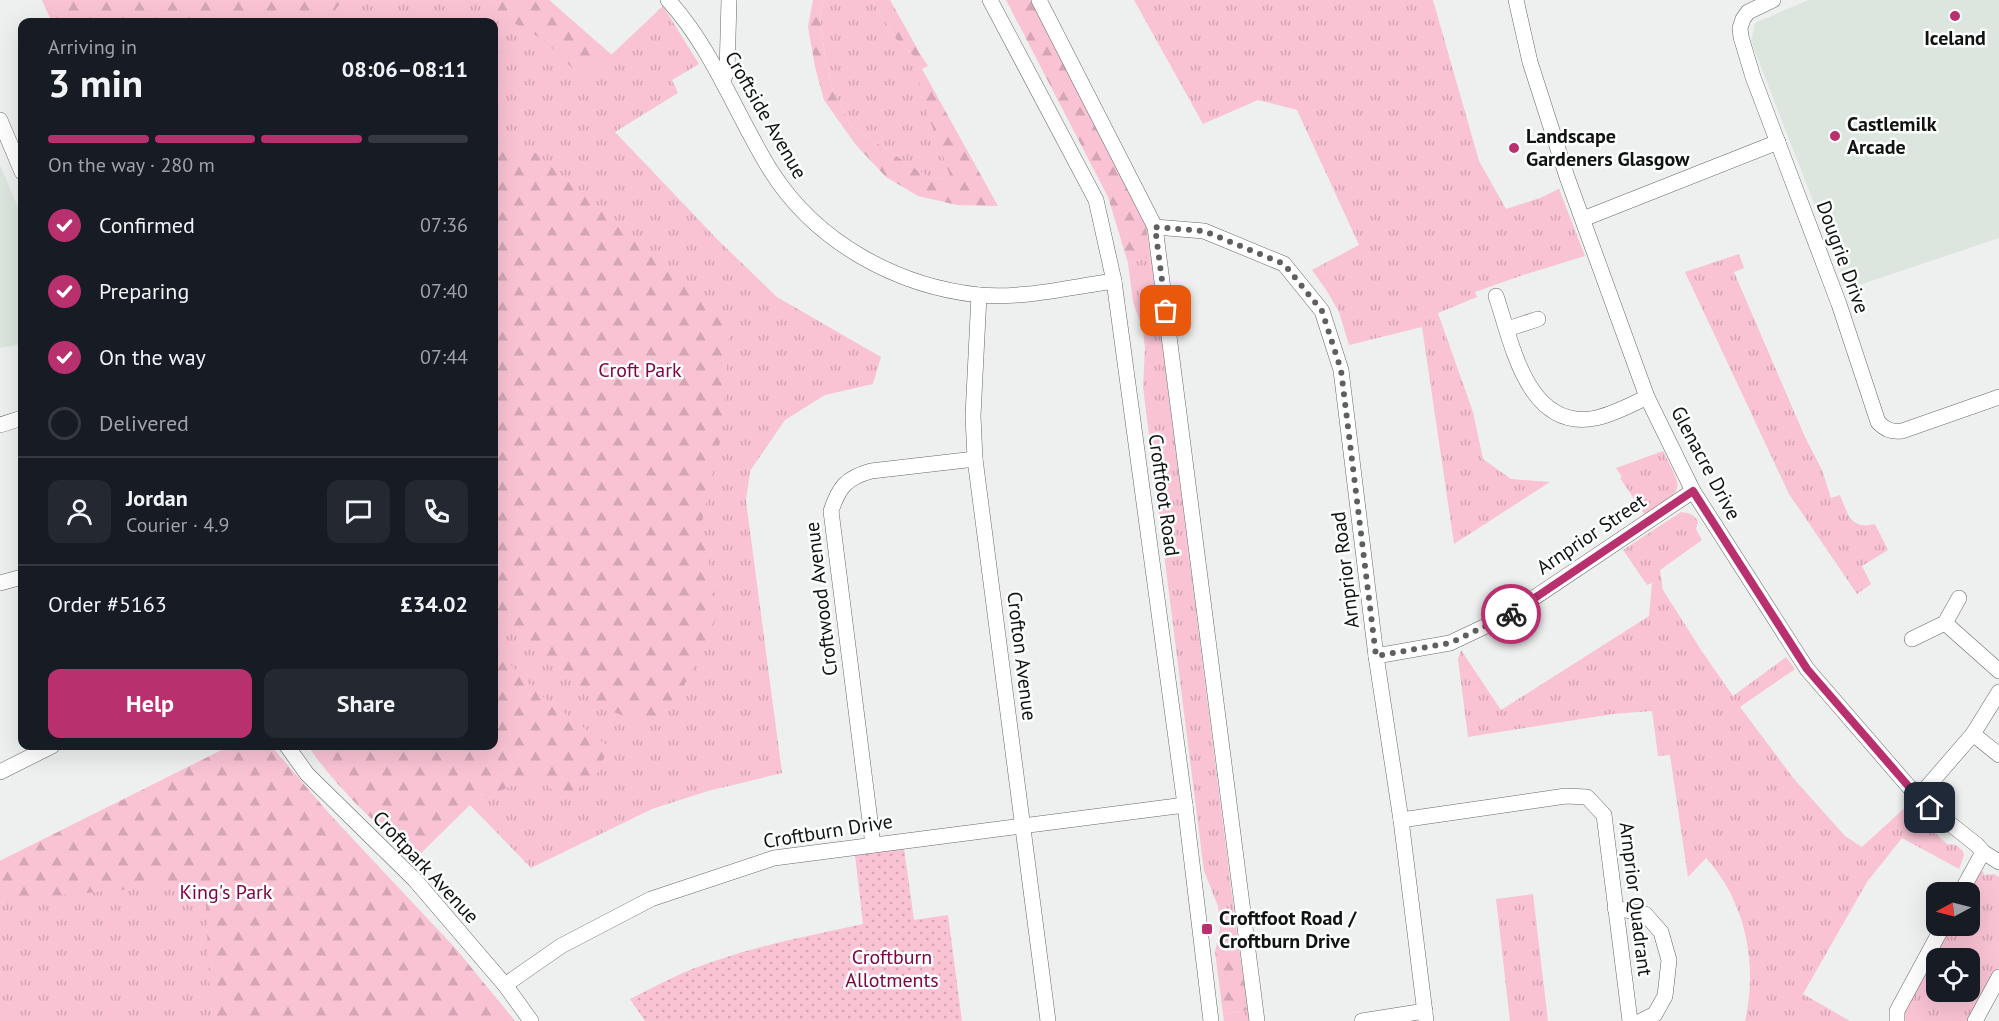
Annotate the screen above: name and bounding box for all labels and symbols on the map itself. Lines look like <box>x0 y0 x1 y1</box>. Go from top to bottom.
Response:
marker: Iceland <box>1948 9 1962 23</box>
place label: Iceland <box>1924 25 1986 51</box>
street label: Croftside Avenue <box>719 47 813 183</box>
place label: Castlemilk Arcade <box>1847 111 1937 160</box>
place label: Landscape Gardeners Glasgow <box>1526 123 1690 172</box>
marker: Castlemilk Arcade <box>1828 129 1842 143</box>
marker: Landscape Gardeners Glasgow <box>1507 141 1521 155</box>
street label: Dougrie Drive <box>1811 197 1875 317</box>
pin <box>1140 285 1191 336</box>
park label: Croft Park <box>598 357 682 383</box>
street label: Glenacre Drive <box>1665 402 1747 524</box>
street label: Croftfoot Road <box>1143 432 1185 558</box>
street label: Arnprior Street <box>1531 488 1651 580</box>
street label: Arnprior Road <box>1325 510 1365 630</box>
street label: Croftwood Avenue <box>799 520 843 678</box>
courier <box>1481 584 1541 644</box>
street label: Crofton Avenue <box>1001 590 1043 722</box>
pin <box>1904 782 1955 833</box>
street label: Croftpark Avenue <box>367 805 485 929</box>
street label: Croftburn Drive <box>761 808 895 854</box>
street label: Arnprior Quadrant <box>1614 821 1658 978</box>
park label: King's Park <box>180 879 273 905</box>
north arrow <box>1926 882 1980 936</box>
place label: Croftfoot Road / Croftburn Drive <box>1219 905 1357 954</box>
marker: Croftfoot Road / Croftburn Drive <box>1200 922 1214 936</box>
park label: Croftburn Allotments <box>845 944 939 993</box>

